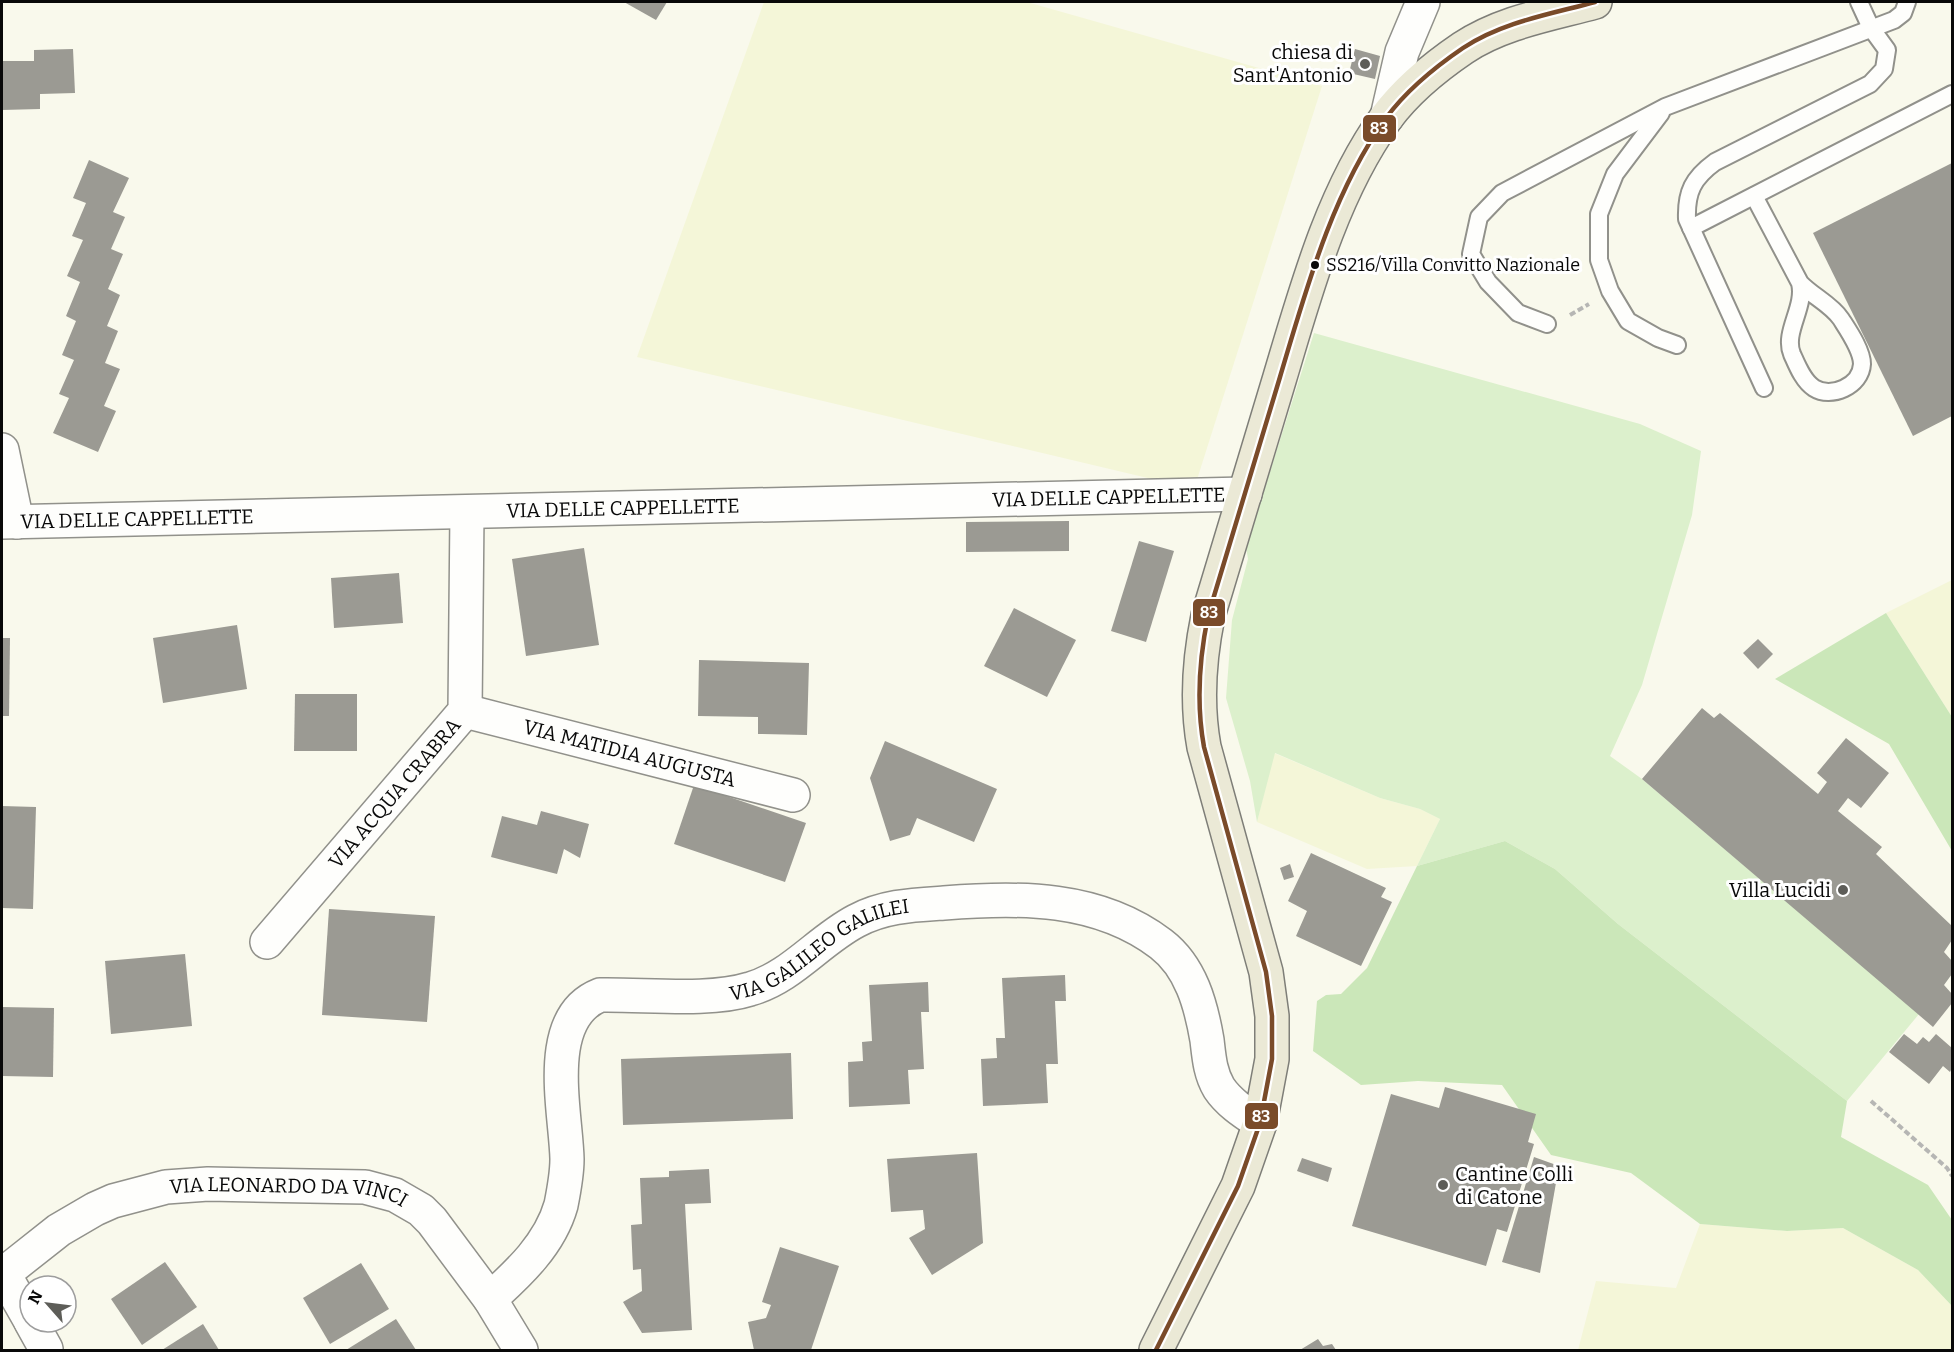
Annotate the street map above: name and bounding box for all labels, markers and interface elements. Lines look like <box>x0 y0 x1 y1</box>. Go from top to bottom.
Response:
place label: chiesa di Sant'Antonio <box>1233 40 1353 87</box>
marker: chiesa di Sant'Antonio <box>1358 57 1372 71</box>
line badge: 83 <box>1362 114 1397 143</box>
text: 83 <box>1370 119 1388 138</box>
place label: SS216/Villa Convitto Nazionale <box>1326 254 1580 276</box>
marker: SS216/Villa Convitto Nazionale <box>1309 259 1321 271</box>
street label: VIA DELLE CAPPELLETTE <box>992 482 1226 512</box>
street label: VIA DELLE CAPPELLETTE <box>506 493 740 523</box>
street label: VIA DELLE CAPPELLETTE <box>20 504 254 534</box>
line badge: 83 <box>1192 598 1226 627</box>
text: 83 <box>1200 603 1218 622</box>
street label: VIA ACQUA CRABRA <box>324 713 466 873</box>
street label: VIA MATIDIA AUGUSTA <box>521 714 739 792</box>
place label: Villa Lucidi <box>1729 878 1831 902</box>
marker: Villa Lucidi <box>1836 883 1850 897</box>
street label: VIA GALILEO GALILEI <box>727 894 910 1006</box>
line badge: 83 <box>1244 1102 1279 1130</box>
text: 83 <box>1252 1107 1270 1126</box>
place label: Cantine Colli di Catone <box>1455 1162 1573 1209</box>
street label: VIA LEONARDO DA VINCI <box>169 1172 412 1212</box>
marker: Cantine Colli di Catone <box>1436 1178 1450 1192</box>
north arrow <box>18 1274 78 1334</box>
text: N <box>24 1287 46 1307</box>

